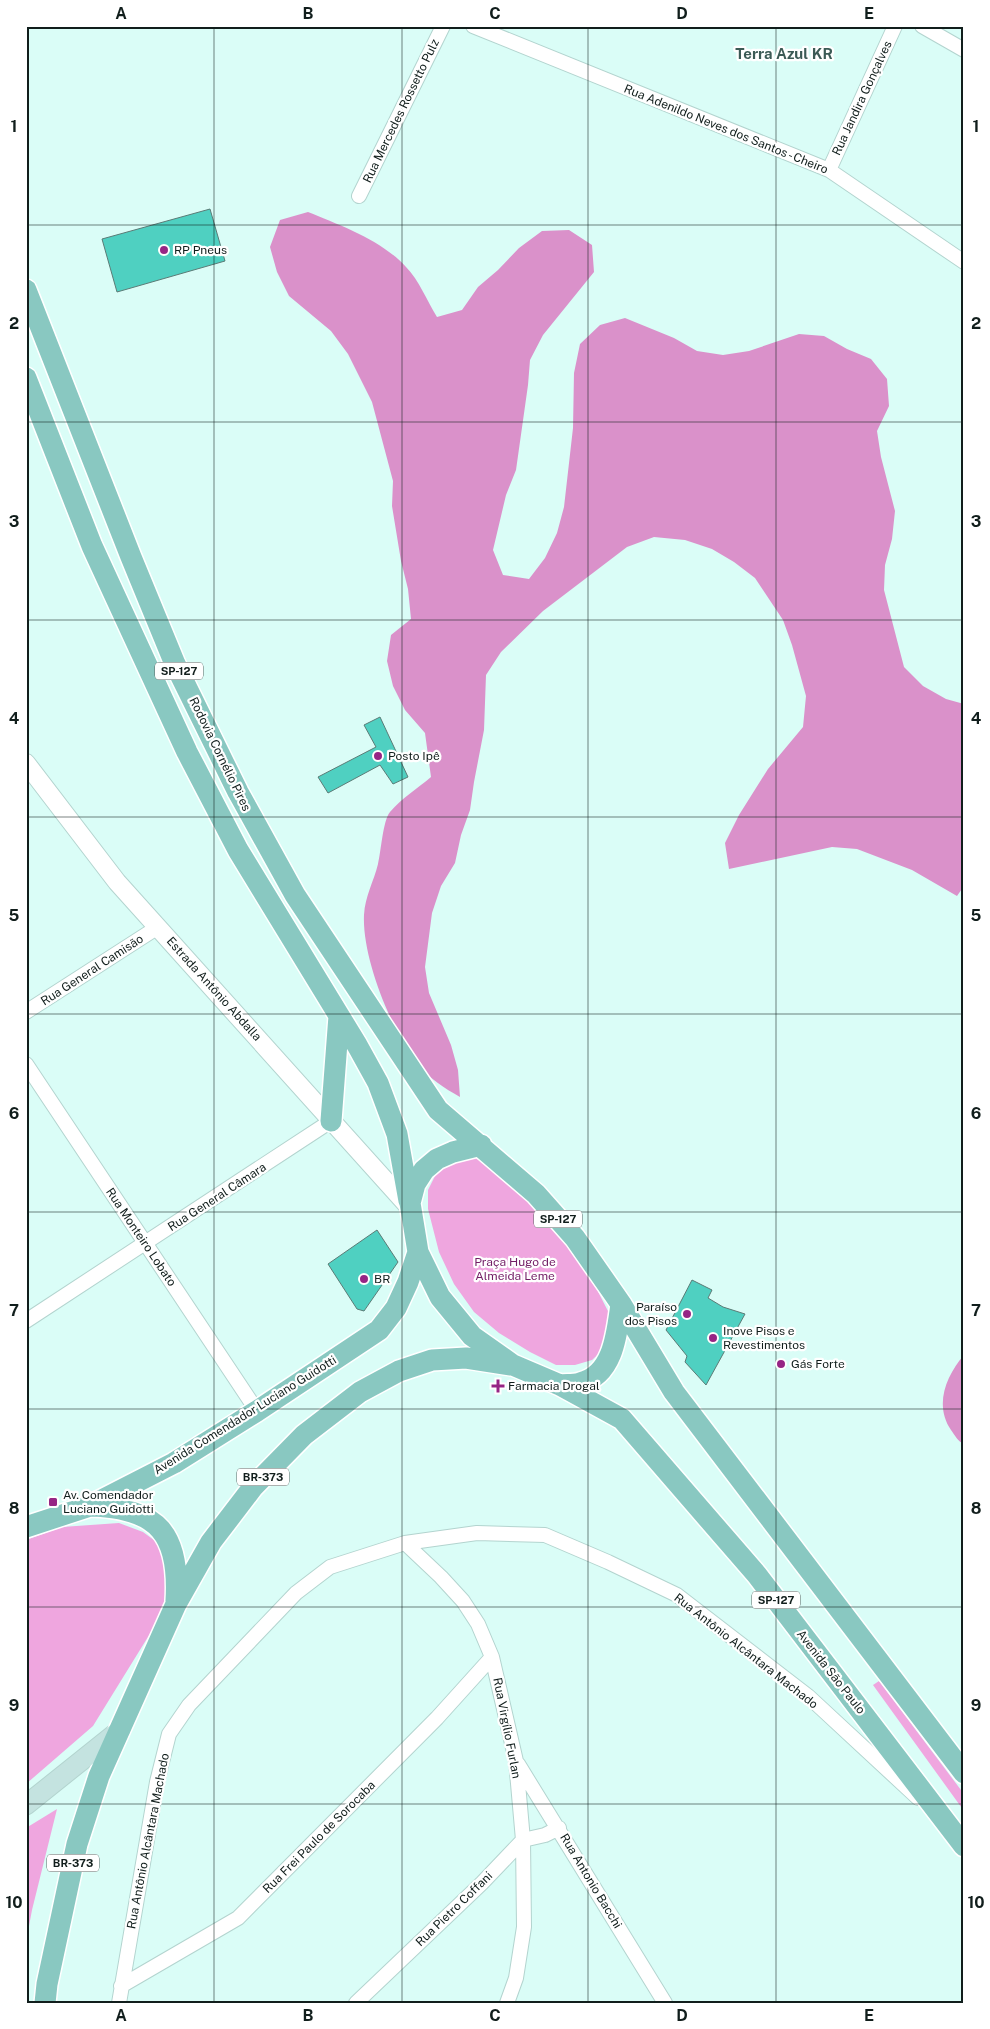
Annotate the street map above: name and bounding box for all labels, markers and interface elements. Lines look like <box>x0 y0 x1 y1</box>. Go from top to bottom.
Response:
text: A <box>115 4 127 23</box>
text: B <box>303 4 314 23</box>
text: C <box>489 4 501 23</box>
text: D <box>676 4 688 23</box>
text: E <box>864 4 874 23</box>
street label: Rua Mercedes Rossetto Pulz <box>360 37 442 185</box>
street label: Rua Jandira Gonçalves <box>829 38 895 158</box>
district label: Terra Azul KR <box>735 45 833 62</box>
street label: Rua Adenildo Neves dos Santos - Cheiro <box>622 81 830 177</box>
text: 1 <box>11 117 17 136</box>
text: 1 <box>973 117 979 136</box>
place label: RP Pneus <box>174 243 227 257</box>
marker: RP Pneus <box>158 244 170 256</box>
text: 2 <box>9 314 19 333</box>
text: 2 <box>971 314 981 333</box>
text: 3 <box>9 512 19 531</box>
text: 3 <box>971 512 981 531</box>
road number: SP-127 <box>155 662 203 679</box>
street label: Rodovia Cornélio Pires <box>186 695 254 813</box>
text: 4 <box>9 709 20 728</box>
text: 4 <box>971 709 982 728</box>
place label: Posto Ipê <box>388 749 440 763</box>
marker: Posto Ipê <box>372 750 384 762</box>
text: 5 <box>9 906 20 925</box>
text: 5 <box>971 906 982 925</box>
street label: Rua General Camisão <box>38 932 146 1008</box>
street label: Estrada Antônio Abdalla <box>164 934 264 1044</box>
text: 6 <box>9 1104 19 1123</box>
text: 6 <box>971 1104 981 1123</box>
street label: Rua General Câmara <box>165 1160 269 1234</box>
street label: Rua Monteiro Lobato <box>103 1185 179 1289</box>
road number: SP-127 <box>534 1210 582 1228</box>
park label: Praça Hugo de Almeida Leme <box>474 1255 556 1283</box>
place label: BR <box>374 1272 390 1286</box>
marker: BR <box>358 1273 370 1285</box>
place label: Paraíso dos Pisos <box>625 1300 677 1328</box>
text: 7 <box>9 1301 19 1320</box>
text: 7 <box>971 1301 981 1320</box>
marker: Paraíso dos Pisos <box>681 1308 693 1320</box>
place label: Inove Pisos e Revestimentos <box>723 1324 805 1352</box>
marker: Inove Pisos e Revestimentos <box>707 1332 719 1344</box>
street label: Avenida Comendador Luciano Guidotti <box>151 1353 339 1477</box>
place label: Gás Forte <box>791 1357 845 1371</box>
marker: Gás Forte <box>775 1358 787 1370</box>
place label: Farmacia Drogal <box>508 1379 600 1393</box>
marker: Farmacia Drogal <box>492 1380 504 1392</box>
road number: BR-373 <box>237 1468 289 1485</box>
place label: Av. Comendador Luciano Guidotti <box>63 1488 154 1516</box>
marker: Av. Comendador Luciano Guidotti <box>47 1496 59 1508</box>
text: 8 <box>9 1499 20 1518</box>
text: 8 <box>971 1499 982 1518</box>
street label: Rua Antônio Alcântara Machado <box>671 1591 821 1712</box>
road number: SP-127 <box>752 1592 800 1608</box>
street label: Avenida São Paulo <box>794 1627 868 1717</box>
street label: Rua Virgílio Furlan <box>490 1676 524 1780</box>
text: 9 <box>9 1696 19 1715</box>
text: 9 <box>971 1696 981 1715</box>
street label: Rua Antônio Alcântara Machado <box>124 1752 172 1930</box>
street label: Rua Frei Paulo de Sorocaba <box>260 1778 378 1896</box>
street label: Rua Antonio Bacchi <box>557 1831 625 1931</box>
road number: BR-373 <box>47 1855 99 1872</box>
street label: Rua Pietro Coffani <box>413 1869 495 1949</box>
text: 10 <box>5 1893 23 1912</box>
text: 10 <box>967 1893 985 1912</box>
text: A <box>115 2006 127 2025</box>
text: B <box>303 2006 314 2025</box>
text: C <box>489 2006 501 2025</box>
text: D <box>676 2006 688 2025</box>
text: E <box>864 2006 874 2025</box>

